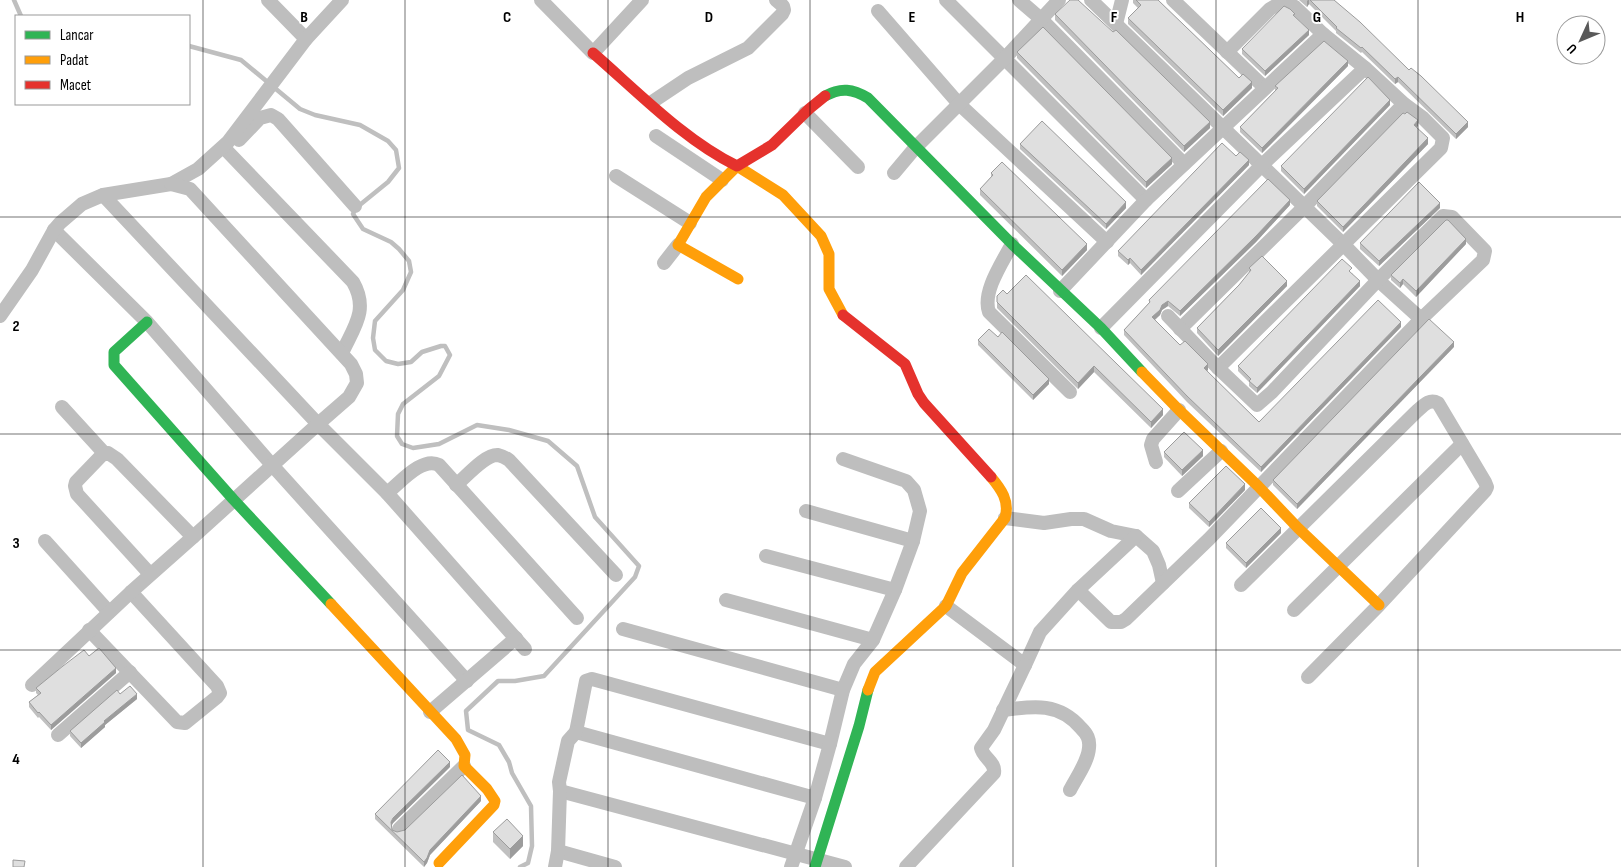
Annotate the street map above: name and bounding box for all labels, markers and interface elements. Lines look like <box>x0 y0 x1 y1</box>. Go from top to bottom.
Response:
text: B <box>300 8 308 27</box>
text: C <box>503 8 511 27</box>
text: D <box>705 8 713 27</box>
text: E <box>909 8 916 27</box>
text: F <box>1111 8 1118 27</box>
text: G <box>1313 8 1321 27</box>
text: H <box>1516 8 1524 27</box>
legend <box>15 15 190 105</box>
north arrow <box>1556 15 1606 65</box>
text: Lancar <box>60 26 94 45</box>
text: U <box>1563 40 1581 57</box>
text: Padat <box>60 51 89 70</box>
text: Macet <box>60 76 92 95</box>
text: 2 <box>12 317 20 336</box>
text: 3 <box>12 534 20 553</box>
text: 4 <box>12 750 20 769</box>

